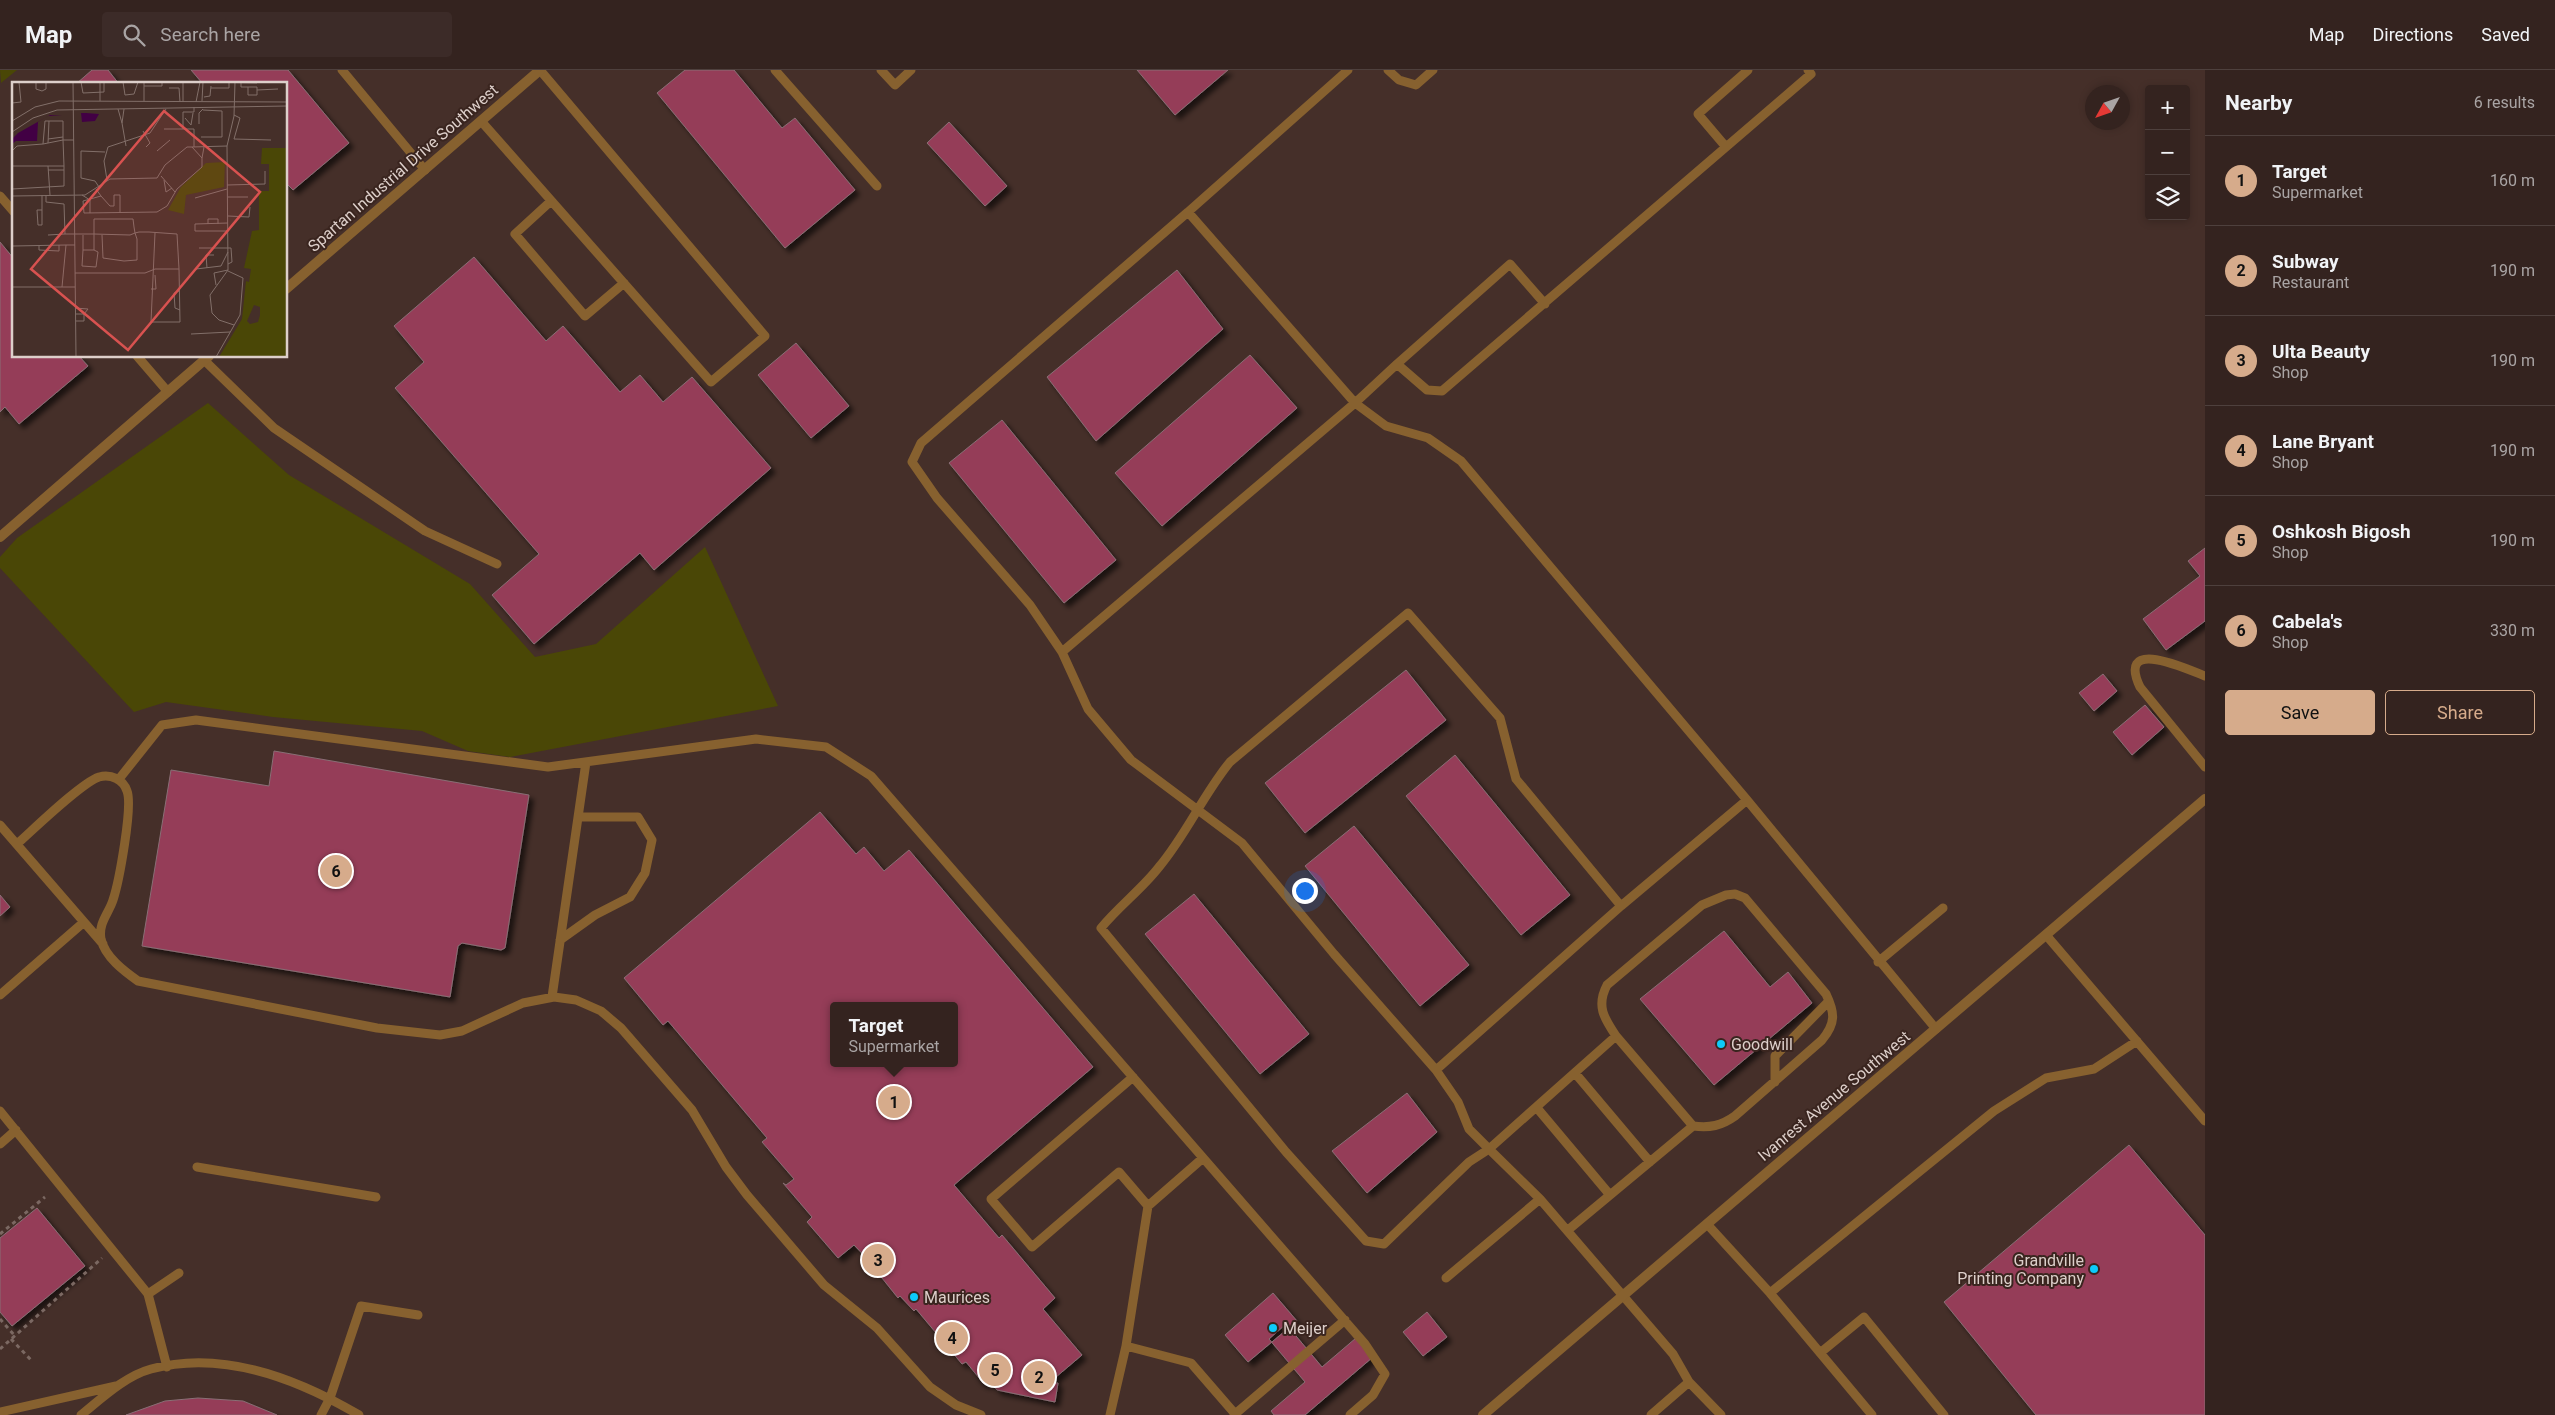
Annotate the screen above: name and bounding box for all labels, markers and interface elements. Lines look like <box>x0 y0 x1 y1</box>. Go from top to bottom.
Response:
search box <box>102 12 452 57</box>
text: Map <box>25 21 72 49</box>
icon: search <box>120 21 148 49</box>
text: Search here <box>160 23 260 46</box>
text: Map <box>2309 24 2344 45</box>
text: Directions <box>2372 24 2453 45</box>
text: Saved <box>2481 24 2530 45</box>
street label: Spartan Industrial Drive Southwest <box>304 80 502 256</box>
inset map <box>12 82 288 358</box>
north arrow <box>2085 85 2130 130</box>
map controls <box>2145 85 2190 220</box>
button: + <box>2145 85 2190 130</box>
text: Nearby <box>2225 91 2292 115</box>
text: 6 results <box>2474 93 2535 112</box>
button: − <box>2145 130 2190 175</box>
text: Target <box>2272 160 2327 183</box>
text: 1 <box>2236 171 2246 190</box>
text: 160 m <box>2490 171 2535 190</box>
button: layers <box>2145 175 2190 220</box>
text: Supermarket <box>2272 183 2363 202</box>
text: Subway <box>2272 250 2339 273</box>
text: 2 <box>2236 261 2246 280</box>
text: 190 m <box>2490 261 2535 280</box>
text: Restaurant <box>2272 273 2349 292</box>
text: Ulta Beauty <box>2272 340 2370 363</box>
text: 3 <box>2236 351 2246 370</box>
text: 190 m <box>2490 351 2535 370</box>
text: Shop <box>2272 363 2308 382</box>
text: Lane Bryant <box>2272 430 2374 453</box>
text: 4 <box>2236 441 2246 460</box>
text: 190 m <box>2490 441 2535 460</box>
text: Shop <box>2272 453 2308 472</box>
text: Oshkosh Bigosh <box>2272 520 2411 543</box>
text: 5 <box>2236 531 2246 550</box>
text: 190 m <box>2490 531 2535 550</box>
text: Shop <box>2272 543 2308 562</box>
text: Cabela's <box>2272 610 2342 633</box>
text: 6 <box>2236 621 2246 640</box>
text: 330 m <box>2490 621 2535 640</box>
text: Shop <box>2272 633 2308 652</box>
button: Save <box>2225 690 2375 735</box>
button: Share <box>2385 690 2535 735</box>
pin: 6 <box>320 852 352 890</box>
your location <box>1292 878 1318 904</box>
popup <box>830 1002 958 1067</box>
text: Target <box>848 1014 903 1037</box>
street label: Ivanrest Avenue Southwest <box>1754 1027 1914 1165</box>
place label: Goodwill <box>1731 1035 1793 1054</box>
text: Supermarket <box>848 1037 940 1056</box>
marker: Goodwill <box>1715 1038 1727 1050</box>
pin: 1 <box>878 1083 910 1121</box>
pin: 3 <box>862 1241 894 1279</box>
place label: Grandville Printing Company <box>1957 1251 2084 1288</box>
marker: Grandville Printing Company <box>2088 1263 2100 1275</box>
place label: Maurices <box>924 1288 990 1307</box>
marker: Maurices <box>908 1291 920 1303</box>
pin: 4 <box>936 1319 968 1357</box>
place label: Meijer <box>1283 1319 1328 1338</box>
marker: Meijer <box>1267 1322 1279 1334</box>
pin: 5 <box>979 1351 1011 1389</box>
pin: 2 <box>1023 1358 1055 1396</box>

